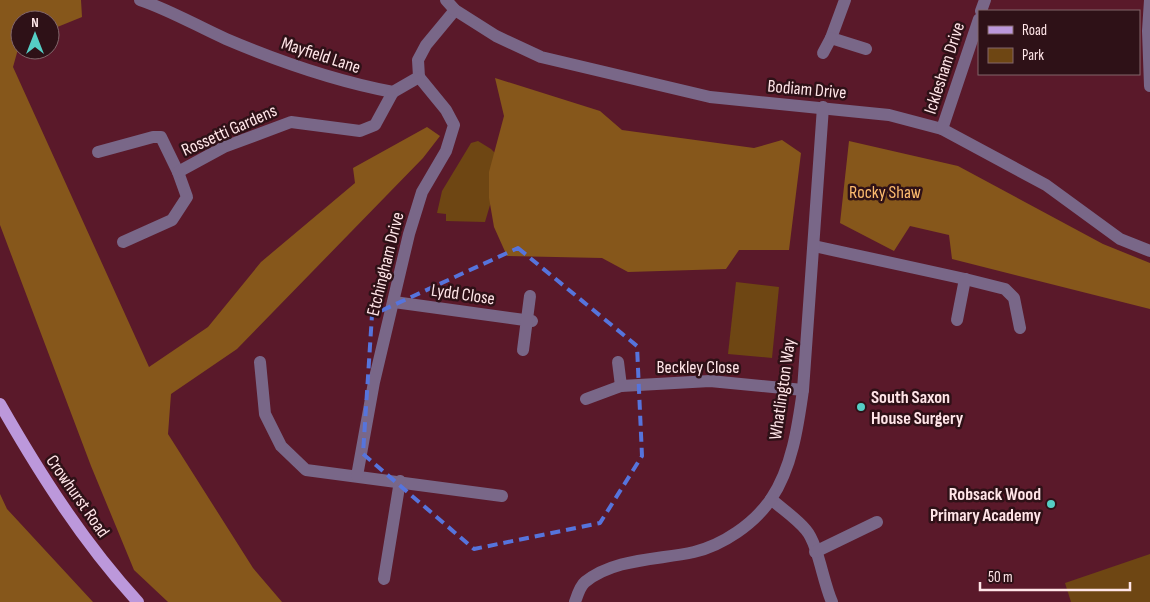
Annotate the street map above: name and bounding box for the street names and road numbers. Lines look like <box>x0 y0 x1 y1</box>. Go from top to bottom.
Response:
street label: Icklesham Drive <box>920 20 969 117</box>
street label: Mayfield Lane <box>279 33 363 78</box>
street label: Bodiam Drive <box>767 76 847 103</box>
street label: Rossetti Gardens <box>178 100 280 161</box>
street label: Etchingham Drive <box>362 210 409 318</box>
street label: Lydd Close <box>430 280 496 309</box>
street label: Whatlington Way <box>765 337 800 441</box>
street label: Beckley Close <box>657 357 739 378</box>
street label: Crowhurst Road <box>41 451 114 542</box>

